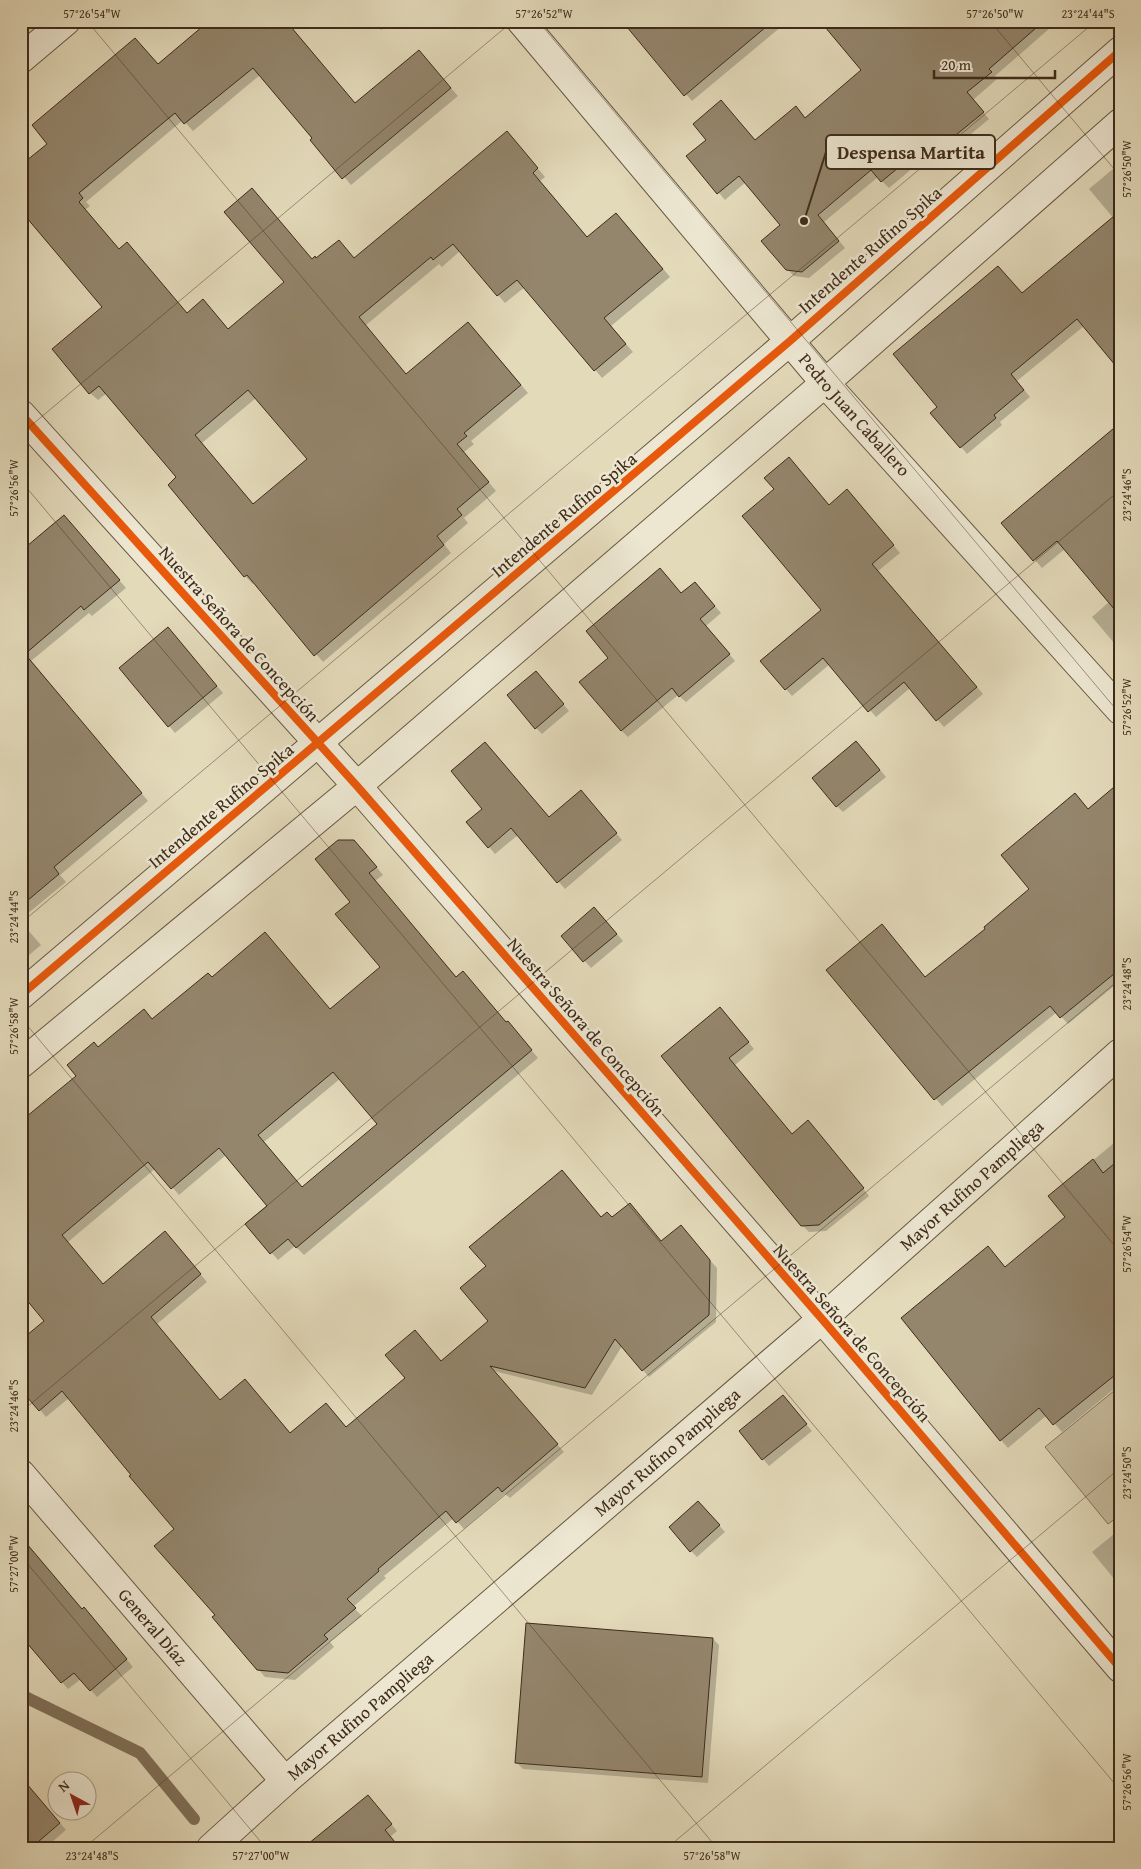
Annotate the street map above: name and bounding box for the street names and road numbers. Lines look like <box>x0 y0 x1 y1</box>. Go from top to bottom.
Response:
street label: Intendente Rufino Spika <box>792 179 948 320</box>
street label: Pedro Juan Caballero <box>792 347 917 482</box>
street label: Intendente Rufino Spika <box>485 445 643 584</box>
street label: Nuestra Señora de Concepción <box>153 540 326 728</box>
street label: Intendente Rufino Spika <box>142 736 300 875</box>
street label: Nuestra Señora de Concepción <box>501 931 672 1122</box>
street label: Mayor Rufino Pampliega <box>893 1113 1050 1257</box>
street label: Nuestra Señora de Concepción <box>767 1237 938 1428</box>
street label: Mayor Rufino Pampliega <box>588 1381 746 1522</box>
street label: General Díaz <box>112 1582 194 1672</box>
street label: Mayor Rufino Pampliega <box>281 1645 439 1787</box>

